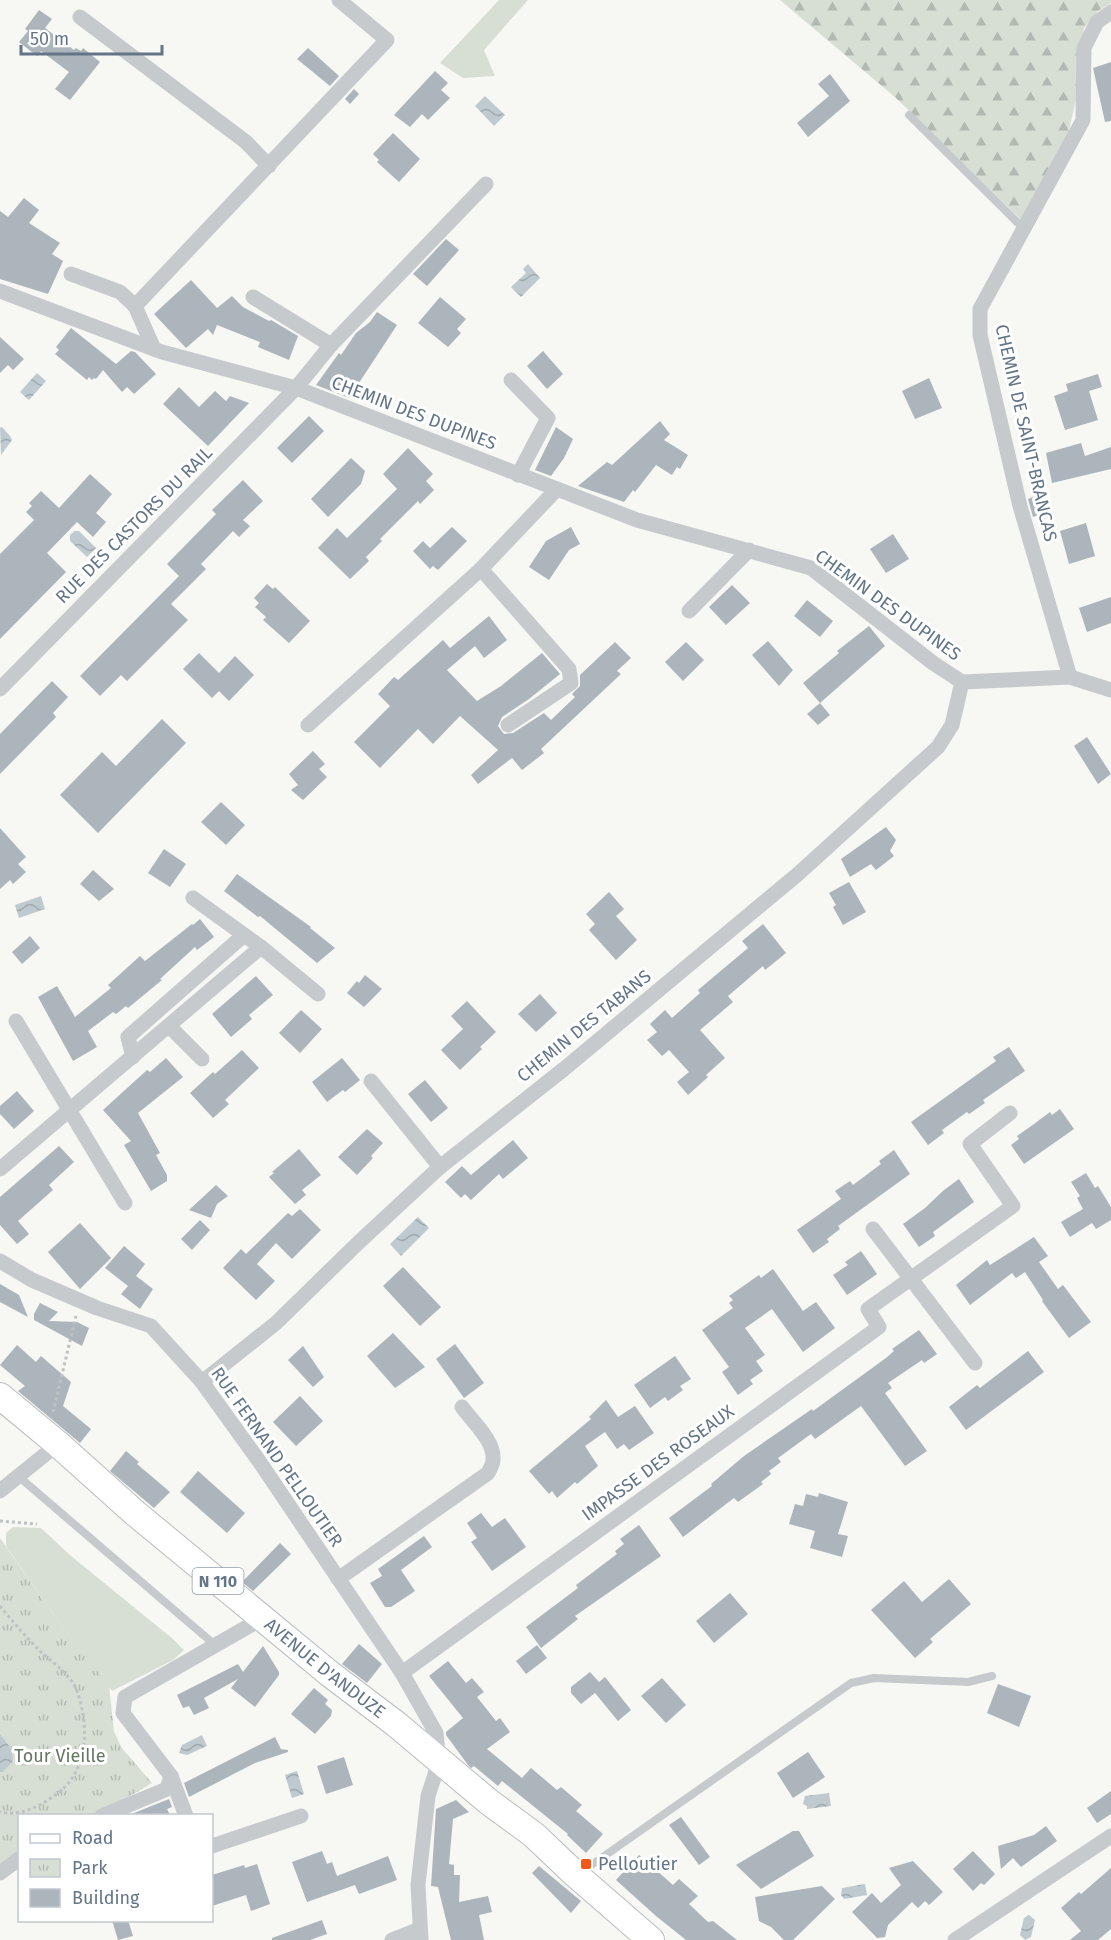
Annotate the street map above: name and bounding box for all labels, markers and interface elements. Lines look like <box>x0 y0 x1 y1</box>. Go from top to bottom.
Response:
scale bar <box>21 18 162 56</box>
text: 50 m <box>30 28 69 50</box>
street label: CHEMIN DE SAINT-BRANCAS <box>990 322 1062 544</box>
street label: CHEMIN DES DUPINES <box>328 371 500 455</box>
street label: RUE DES CASTORS DU RAIL <box>51 442 217 608</box>
street label: CHEMIN DES DUPINES <box>811 545 965 665</box>
street label: CHEMIN DES TABANS <box>513 965 656 1087</box>
street label: RUE FERNAND PELLOUTIER <box>206 1363 348 1551</box>
street label: IMPASSE DES ROSEAUX <box>578 1400 739 1526</box>
road number: N 110 <box>192 1568 244 1594</box>
street label: AVENUE D'ANDUZE <box>260 1613 390 1723</box>
park label: Tour Vieille <box>14 1745 106 1767</box>
legend <box>18 1814 213 1922</box>
text: Road <box>72 1827 114 1849</box>
place label: Pelloutier <box>598 1853 678 1875</box>
text: Park <box>72 1857 108 1879</box>
marker: Pelloutier <box>579 1857 593 1871</box>
text: Building <box>72 1887 140 1909</box>

